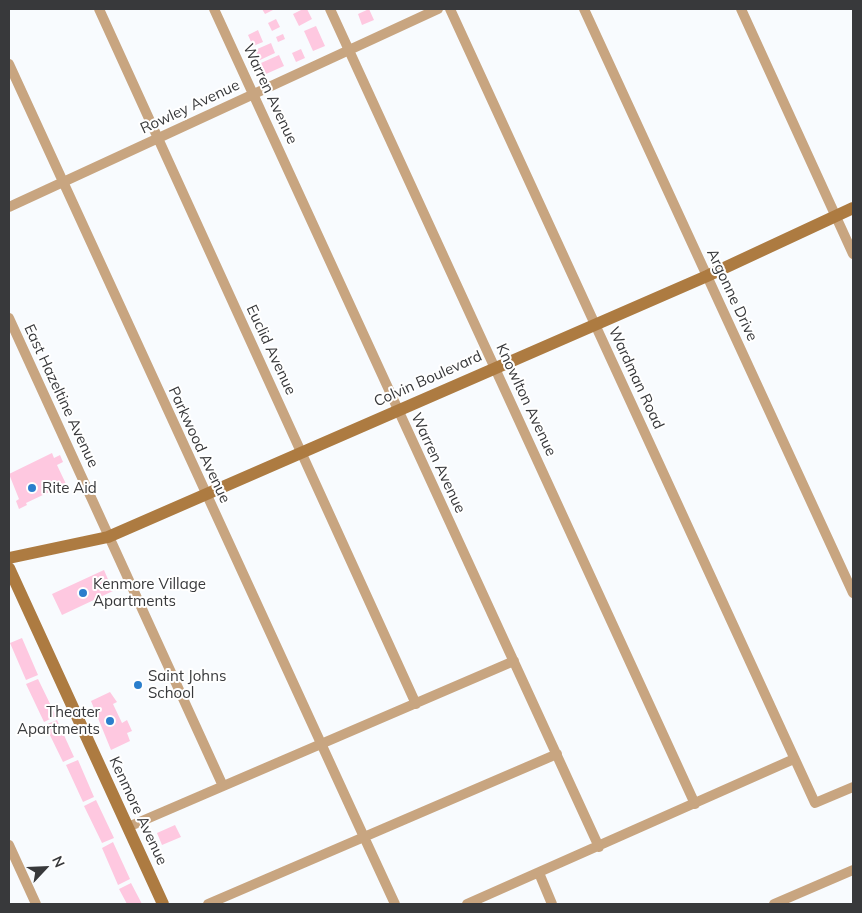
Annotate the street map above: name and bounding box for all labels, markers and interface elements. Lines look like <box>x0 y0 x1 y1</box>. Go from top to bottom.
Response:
street label: Warren Avenue <box>239 41 301 147</box>
street label: Rowley Avenue <box>138 76 242 138</box>
street label: Argonne Drive <box>703 246 761 344</box>
street label: Euclid Avenue <box>242 302 300 398</box>
street label: East Hazeltine Avenue <box>20 321 102 471</box>
street label: Wardman Road <box>604 324 668 432</box>
street label: Knowlton Avenue <box>492 341 560 459</box>
street label: Colvin Boulevard <box>371 347 485 411</box>
street label: Parkwood Avenue <box>164 384 234 506</box>
street label: Warren Avenue <box>407 410 469 516</box>
place label: Rite Aid <box>42 479 97 497</box>
marker: Rite Aid <box>26 482 38 494</box>
place label: Kenmore Village Apartments <box>93 575 206 610</box>
marker: Kenmore Village Apartments <box>77 587 89 599</box>
place label: Saint Johns School <box>148 667 226 702</box>
marker: Saint Johns School <box>132 679 144 691</box>
place label: Theater Apartments <box>17 703 100 738</box>
marker: Theater Apartments <box>104 715 116 727</box>
street label: Kenmore Avenue <box>105 754 171 868</box>
north arrow <box>20 843 70 893</box>
text: N <box>48 853 69 870</box>

